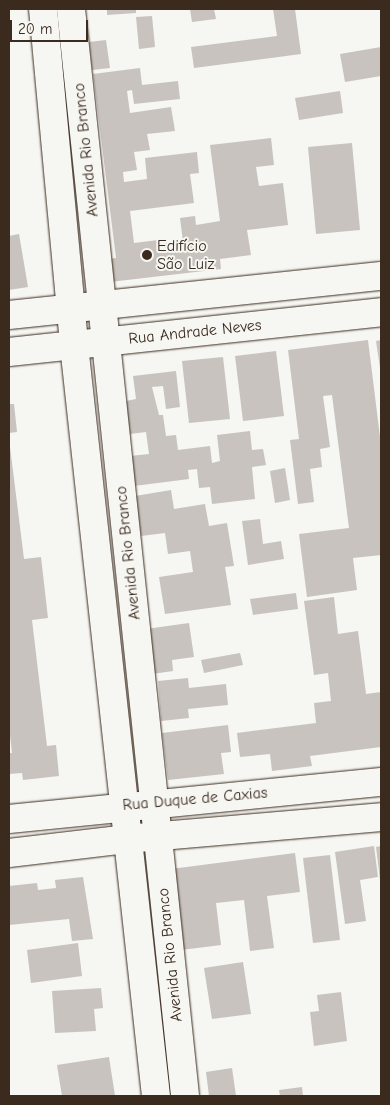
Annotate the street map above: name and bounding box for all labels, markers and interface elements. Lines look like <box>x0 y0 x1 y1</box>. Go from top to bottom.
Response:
scale bar <box>12 10 90 42</box>
text: 20 m <box>18 20 52 38</box>
street label: Avenida Rio Branco <box>69 82 103 218</box>
place label: Edifício São Luiz <box>157 236 214 274</box>
marker: Edifício São Luiz <box>141 249 153 261</box>
street label: Rua Andrade Neves <box>128 315 262 349</box>
street label: Avenida Rio Branco <box>111 485 145 621</box>
street label: Rua Duque de Caxias <box>122 783 268 815</box>
street label: Avenida Rio Branco <box>153 887 187 1023</box>

